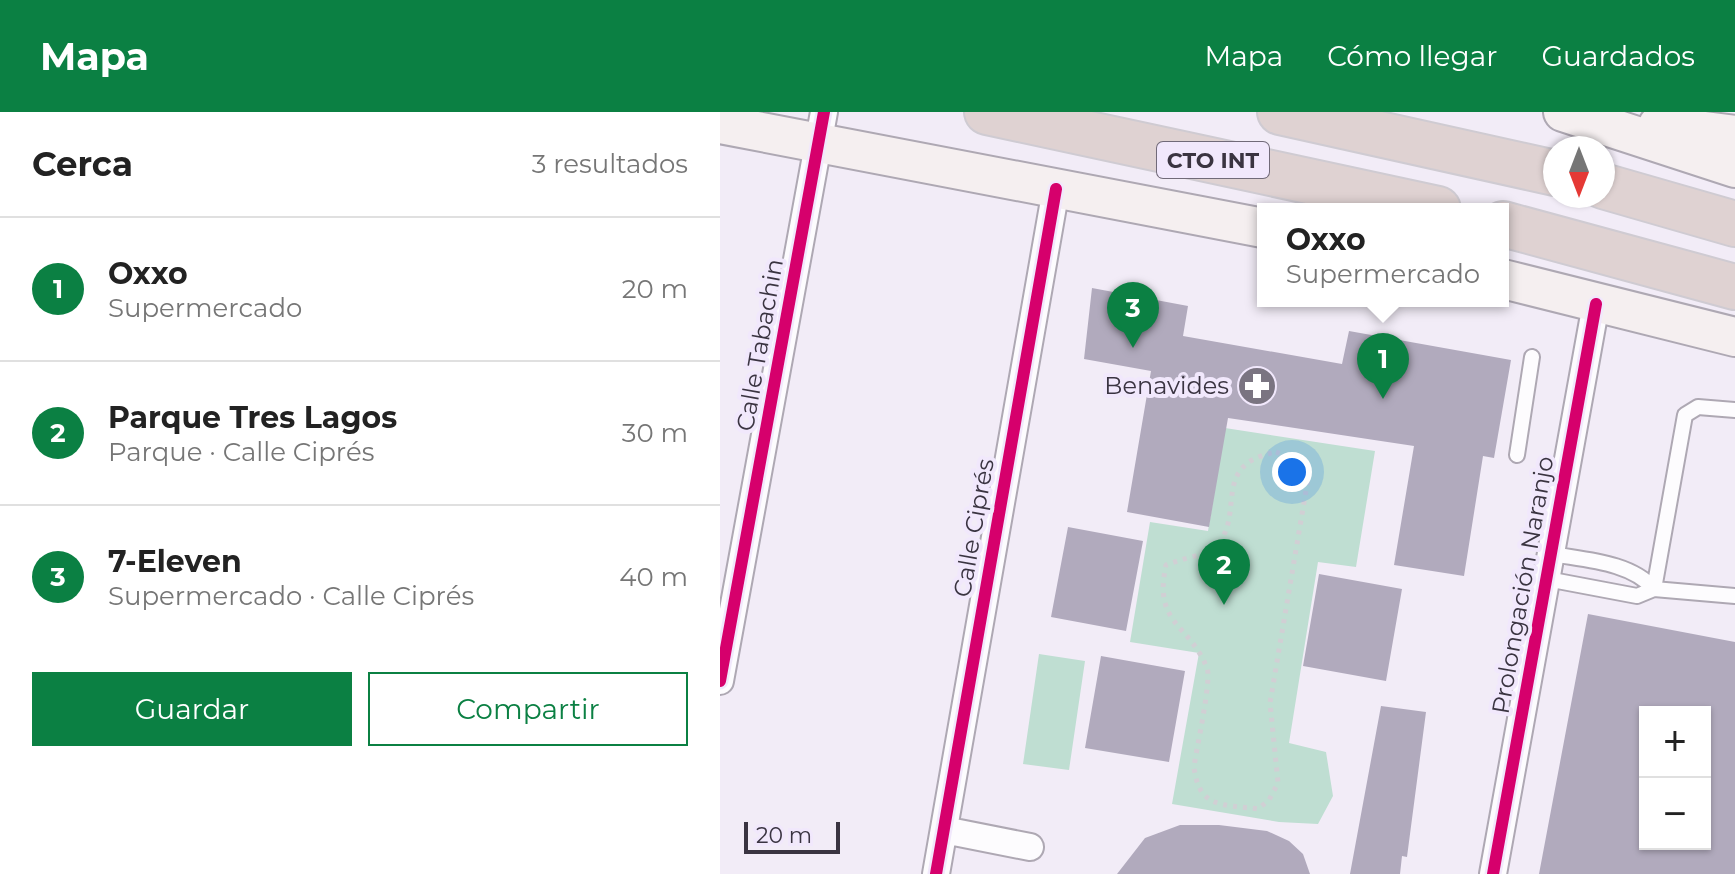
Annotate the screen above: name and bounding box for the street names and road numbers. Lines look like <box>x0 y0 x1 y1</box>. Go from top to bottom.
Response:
road number: CTO INT <box>1157 142 1269 178</box>
street label: Calle Tabachin <box>730 256 789 433</box>
street label: Prolongación Naranjo <box>1486 454 1559 716</box>
street label: Calle Ciprés <box>947 456 1000 599</box>

